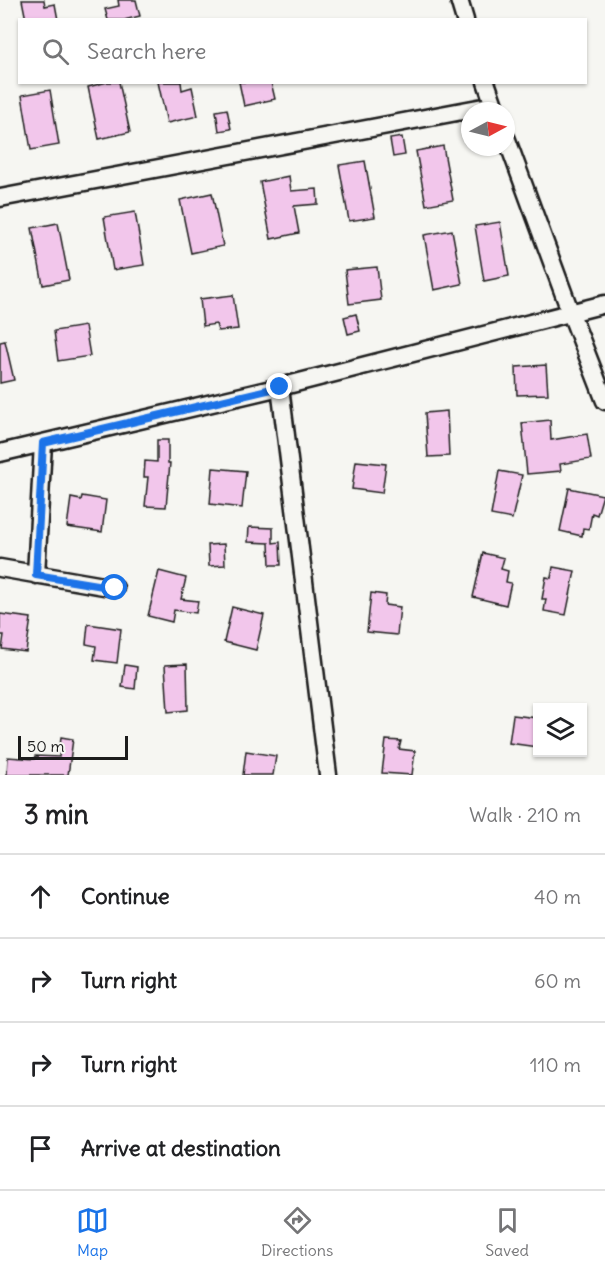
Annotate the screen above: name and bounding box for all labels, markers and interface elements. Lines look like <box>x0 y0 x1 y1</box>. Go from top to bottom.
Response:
search box <box>18 18 587 84</box>
icon: search <box>39 35 72 68</box>
text: Search here <box>87 37 206 65</box>
north arrow <box>461 102 515 156</box>
route end <box>266 373 292 399</box>
route start <box>101 574 127 600</box>
map controls <box>533 703 587 757</box>
button: layers <box>533 703 587 757</box>
scale bar <box>18 733 128 760</box>
text: 50 m <box>27 736 65 756</box>
text: 3 min <box>24 798 89 831</box>
text: Walk · 210 m <box>469 802 581 827</box>
icon: ahead <box>24 880 57 913</box>
text: Continue <box>81 882 170 910</box>
text: 40 m <box>534 884 581 909</box>
icon: right <box>24 964 57 997</box>
text: Turn right <box>81 966 177 994</box>
text: 60 m <box>534 968 581 993</box>
icon: right <box>24 1048 57 1081</box>
text: Turn right <box>81 1050 177 1078</box>
text: 110 m <box>530 1052 581 1077</box>
icon: arrive <box>24 1132 57 1165</box>
text: Arrive at destination <box>81 1134 281 1162</box>
tab: Map <box>76 1204 109 1260</box>
tab: Directions <box>261 1204 333 1260</box>
tab: Saved <box>485 1204 529 1260</box>

